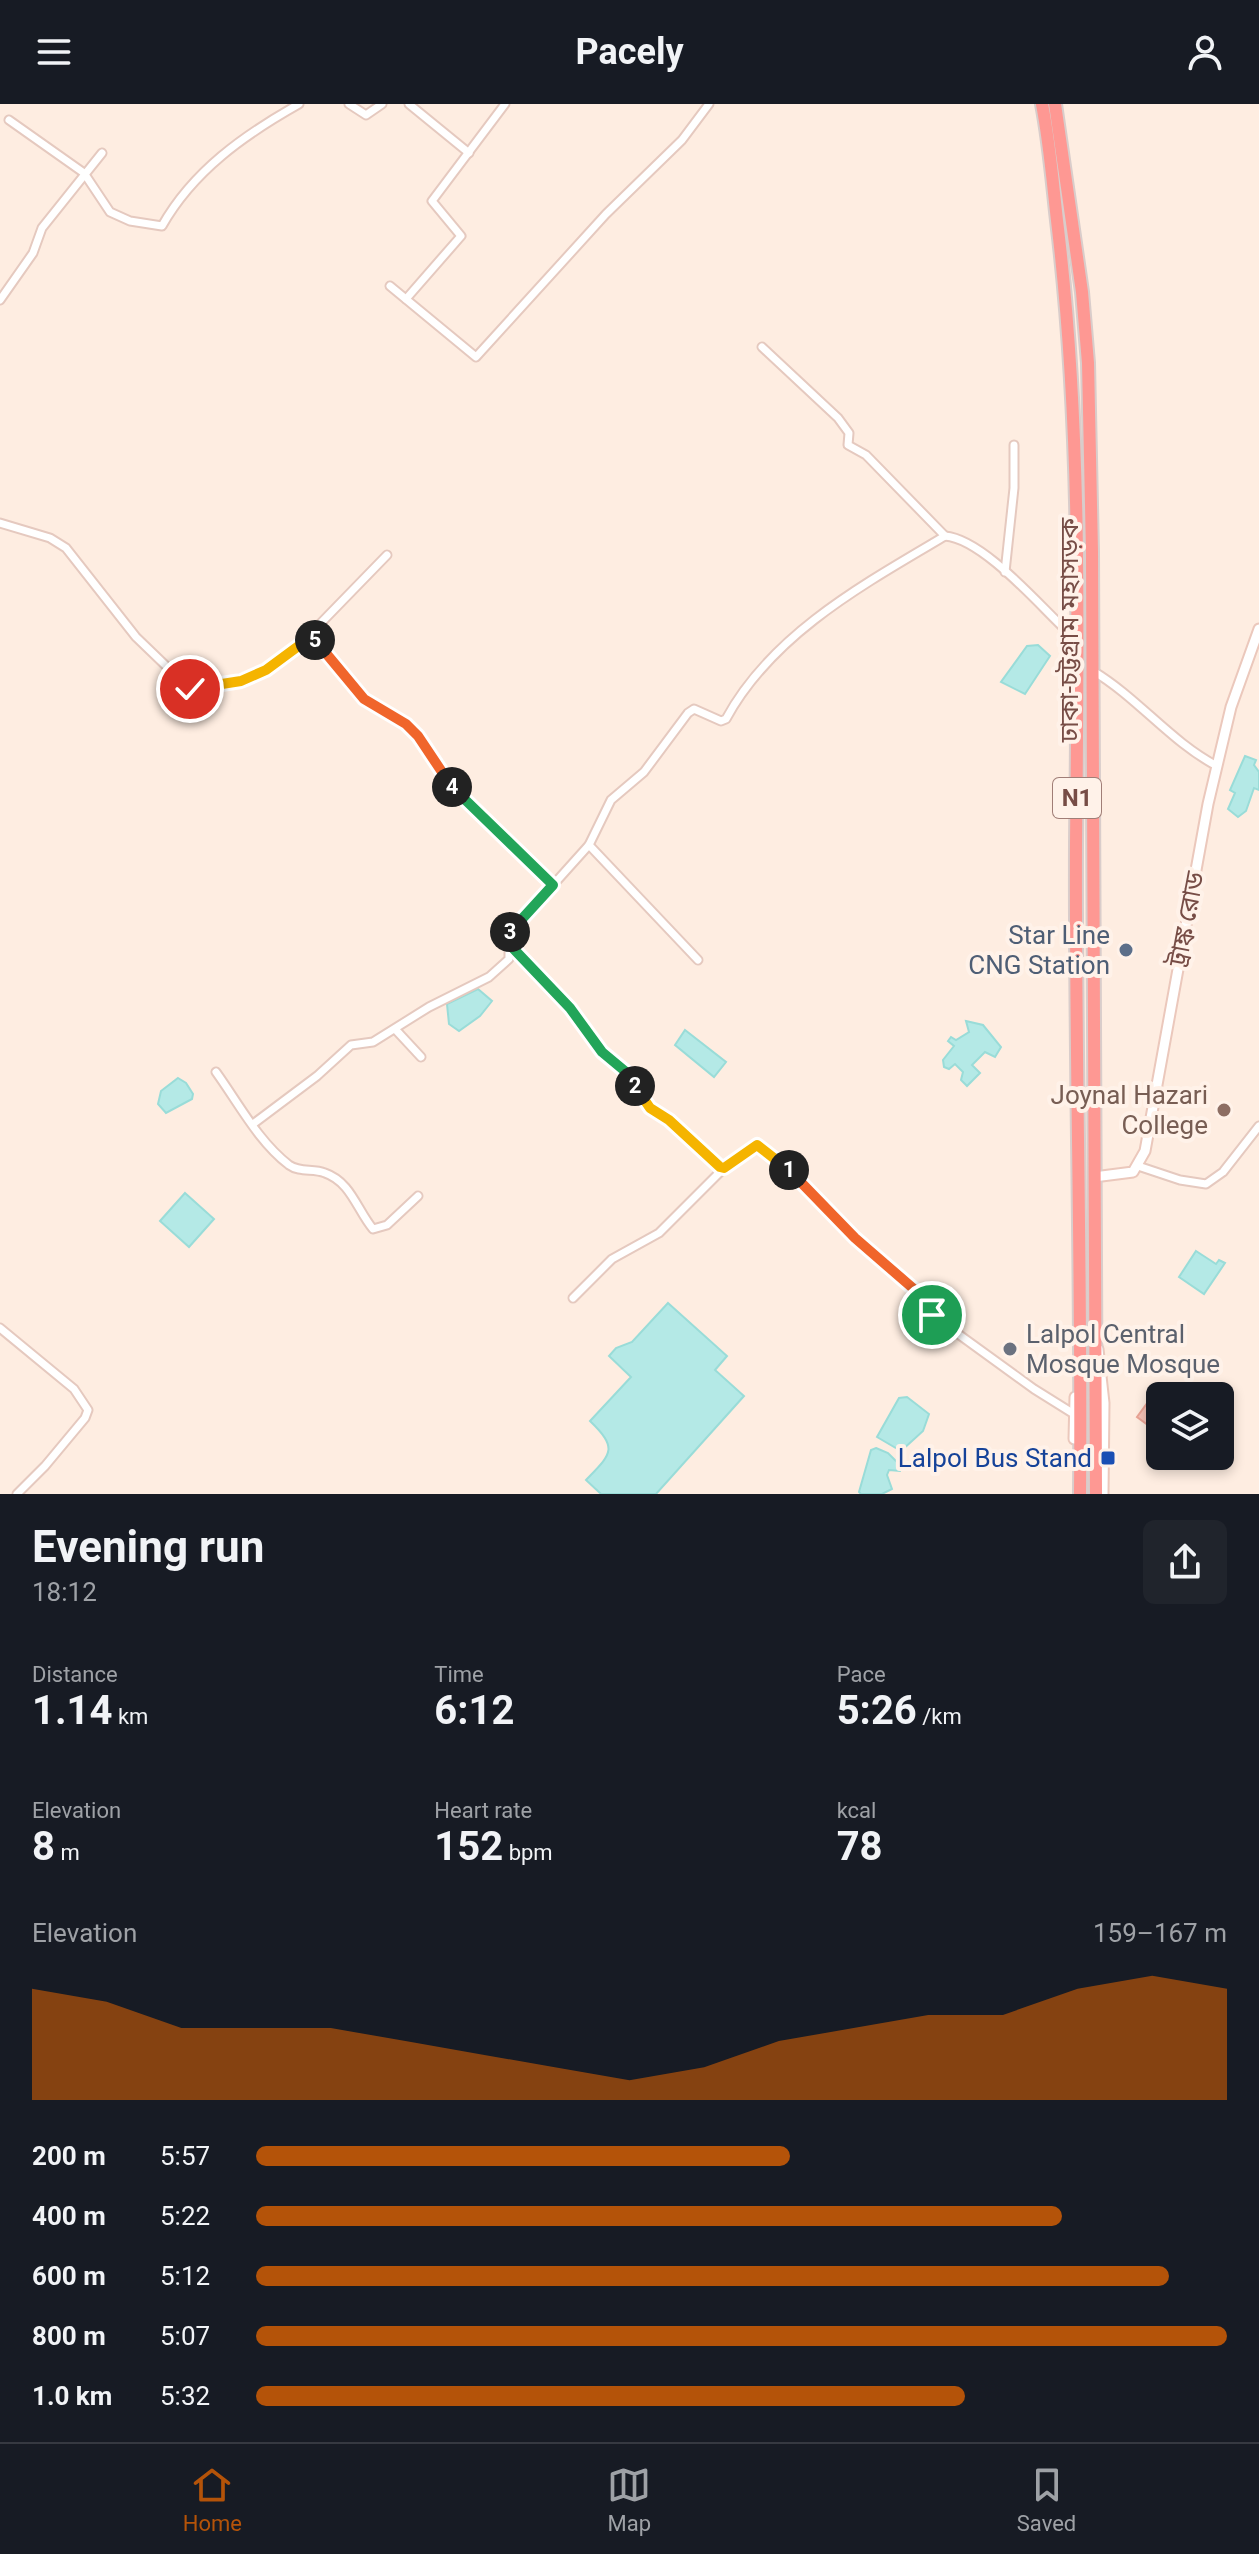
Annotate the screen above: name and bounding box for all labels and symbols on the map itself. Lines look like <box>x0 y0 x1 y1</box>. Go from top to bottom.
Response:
street label: ঢাকা-চট্টগ্রাম মহাসড়ক <box>1054 517 1084 743</box>
pin: 5 <box>295 620 335 660</box>
pin <box>156 655 224 723</box>
pin: 4 <box>432 767 472 807</box>
road number: N1 <box>1053 778 1101 818</box>
street label: ট্রাঙ্ক রোড <box>1162 869 1210 970</box>
pin: 3 <box>490 912 530 952</box>
place label: Star Line CNG Station <box>968 920 1110 980</box>
marker: Star Line CNG Station <box>1117 941 1135 959</box>
pin: 2 <box>615 1066 655 1106</box>
place label: Joynal Hazari College <box>1051 1080 1208 1140</box>
marker: Joynal Hazari College <box>1215 1101 1233 1119</box>
pin: 1 <box>769 1150 809 1190</box>
pin <box>898 1281 966 1349</box>
place label: Lalpol Central Mosque Mosque <box>1026 1319 1220 1379</box>
marker: Lalpol Central Mosque Mosque <box>1001 1340 1019 1358</box>
place label: Lalpol Bus Stand <box>898 1443 1092 1473</box>
marker: Lalpol Bus Stand <box>1099 1449 1117 1467</box>

